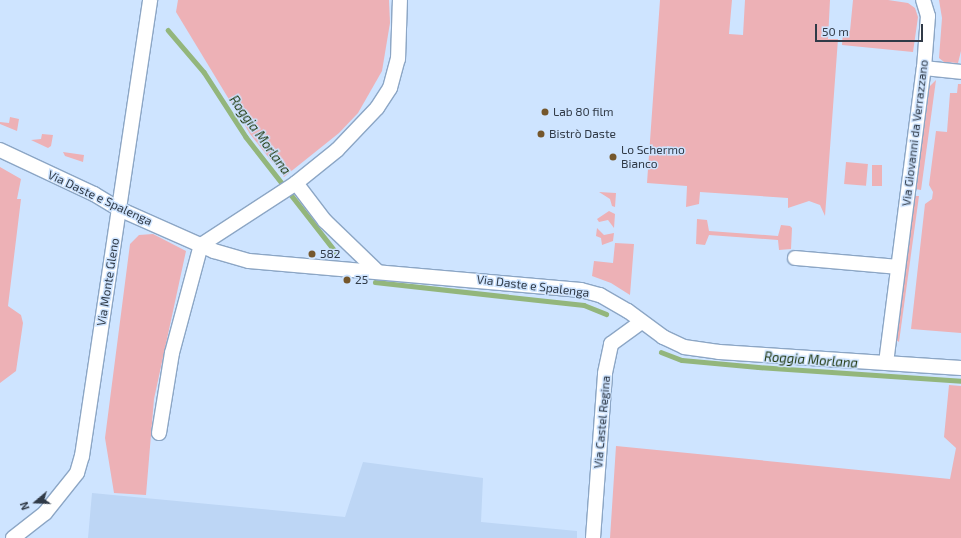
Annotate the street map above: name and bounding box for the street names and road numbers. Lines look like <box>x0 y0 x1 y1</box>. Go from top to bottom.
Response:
street label: Via Giovanni da Verrazzano <box>899 59 931 207</box>
street label: Via Daste e Spalenga <box>46 167 154 229</box>
street label: Via Monte Gleno <box>94 237 122 327</box>
street label: Via Daste e Spalenga <box>476 272 590 300</box>
street label: Via Castel Regina <box>591 375 613 469</box>

